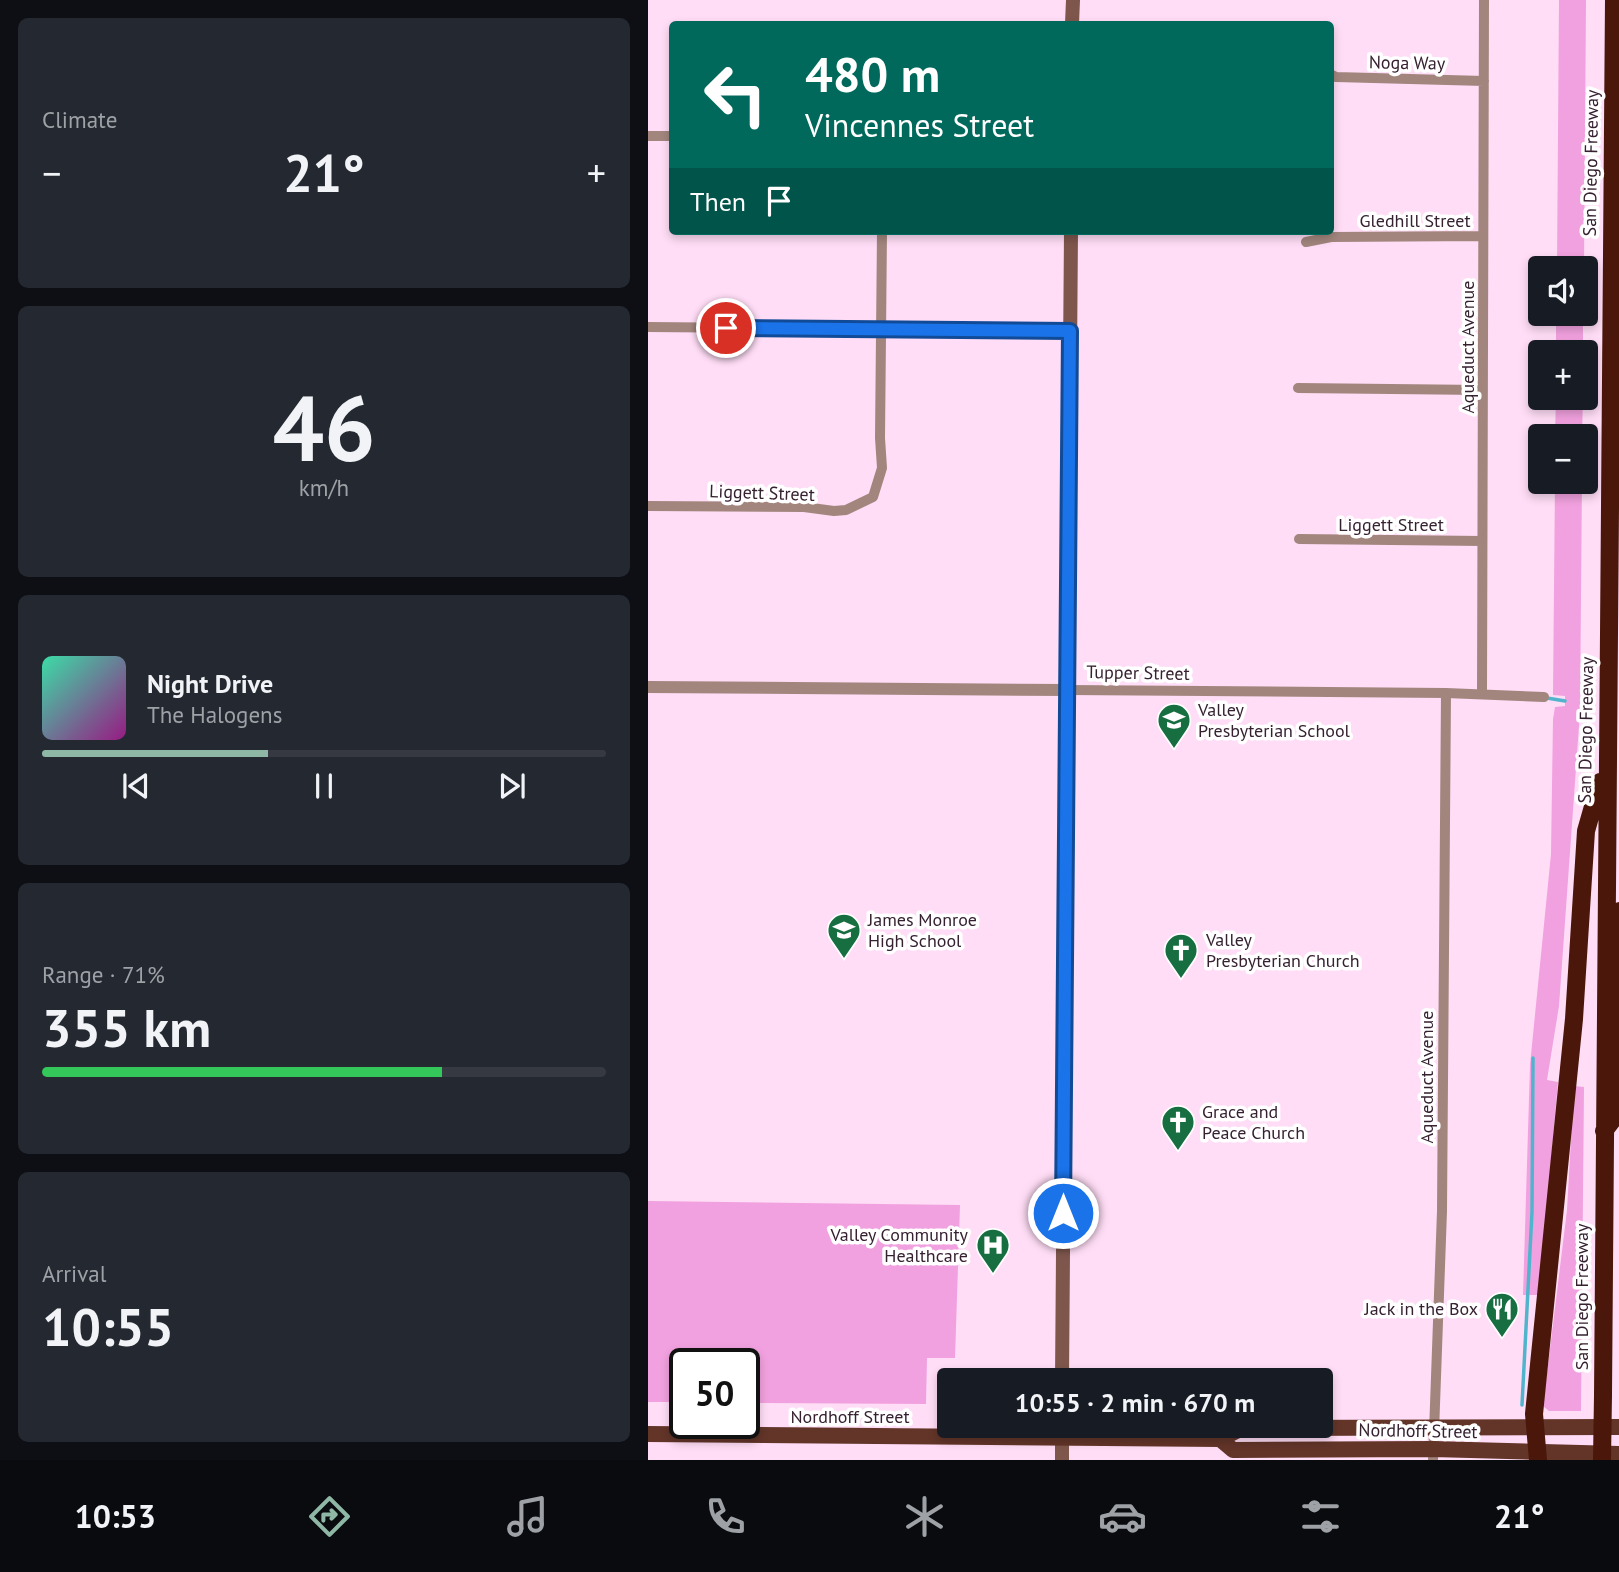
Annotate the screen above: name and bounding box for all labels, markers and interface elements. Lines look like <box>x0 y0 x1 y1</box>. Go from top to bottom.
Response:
text: 480 m <box>805 42 940 106</box>
icon: left <box>690 49 781 140</box>
street label: Noga Way <box>1369 50 1446 75</box>
street label: San Diego Freeway <box>1578 89 1603 237</box>
text: Vincennes Street <box>805 104 1034 146</box>
text: Climate <box>42 105 117 134</box>
text: 21° <box>283 139 365 206</box>
text: − <box>42 148 61 197</box>
text: + <box>587 148 606 197</box>
icon: arrive <box>760 182 798 220</box>
text: Then <box>690 185 746 218</box>
street label: Gledhill Street <box>1359 209 1471 232</box>
map controls <box>1528 256 1598 494</box>
button: sound <box>1528 256 1598 326</box>
street label: Aqueduct Avenue <box>1456 281 1479 413</box>
pin <box>696 298 756 358</box>
icon: arrive <box>707 309 745 347</box>
button: + <box>1528 340 1598 410</box>
text: 46 <box>272 368 376 486</box>
button: − <box>1528 424 1598 494</box>
text: km/h <box>299 473 349 502</box>
street label: Liggett Street <box>709 479 815 506</box>
street label: Liggett Street <box>1338 513 1444 536</box>
street label: San Diego Freeway <box>1573 656 1598 804</box>
street label: Tupper Street <box>1086 660 1190 685</box>
text: Night Drive <box>147 667 273 700</box>
place label: Valley Presbyterian School <box>1197 698 1351 742</box>
text: The Halogens <box>147 700 282 729</box>
school or university icon: Valley Presbyterian School <box>1155 701 1193 750</box>
icon: previous <box>117 767 155 805</box>
icon: pause <box>305 767 343 805</box>
icon: next <box>493 767 531 805</box>
place label: James Monroe High School <box>867 908 977 952</box>
school or university icon: James Monroe High School <box>825 911 863 960</box>
place label: Valley Presbyterian Church <box>1205 928 1360 972</box>
church icon: Valley Presbyterian Church <box>1162 931 1200 980</box>
text: Range · 71% <box>42 960 165 989</box>
text: 355 km <box>42 994 211 1061</box>
street label: Aqueduct Avenue <box>1415 1011 1438 1143</box>
place label: Grace and Peace Church <box>1202 1100 1305 1144</box>
church icon: Grace and Peace Church <box>1159 1103 1197 1152</box>
position arrow <box>1026 1176 1100 1250</box>
place label: Valley Community Healthcare <box>830 1223 969 1267</box>
street label: San Diego Freeway <box>1570 1223 1593 1370</box>
hospital icon: Valley Community Healthcare <box>974 1226 1012 1275</box>
text: Arrival <box>42 1259 106 1288</box>
restaurant icon: Jack in the Box <box>1483 1290 1521 1339</box>
text: 10:55 <box>42 1293 174 1360</box>
place label: Jack in the Box <box>1363 1297 1478 1320</box>
speed limit sign: 50 <box>669 1348 760 1439</box>
text: 10:55 · 2 min · 670 m <box>1015 1386 1255 1419</box>
street label: Nordhoff Street <box>790 1405 910 1428</box>
street label: Nordhoff Street <box>1358 1418 1478 1443</box>
icon: directions <box>305 1492 354 1541</box>
icon: music <box>503 1492 552 1541</box>
icon: phone <box>701 1492 750 1541</box>
icon: climate <box>900 1492 949 1541</box>
icon: car <box>1098 1492 1147 1541</box>
icon: filters <box>1296 1492 1345 1541</box>
text: 10:53 <box>75 1495 156 1537</box>
text: 21° <box>1494 1495 1544 1537</box>

